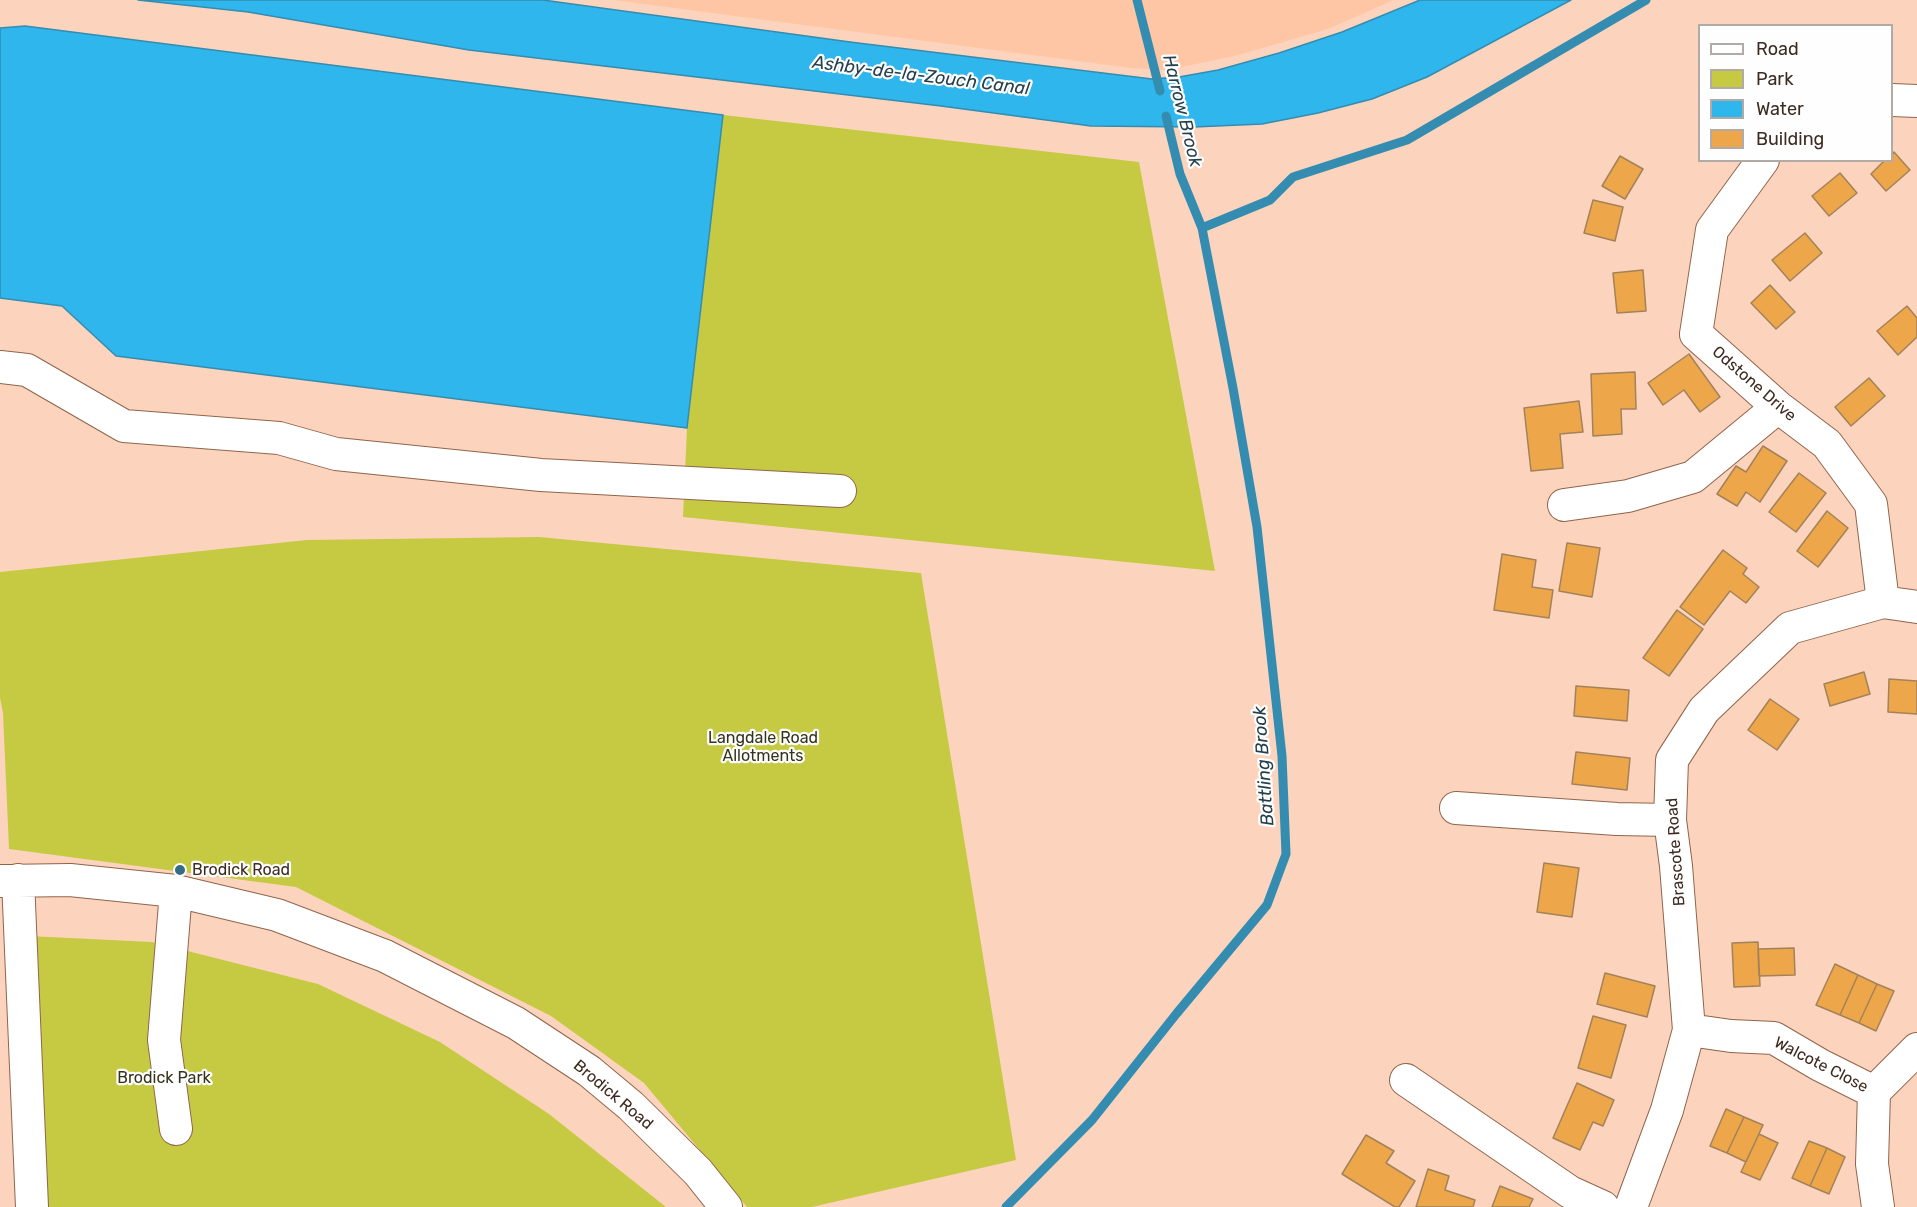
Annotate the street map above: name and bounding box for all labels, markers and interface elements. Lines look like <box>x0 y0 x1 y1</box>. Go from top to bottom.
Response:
legend <box>1698 24 1893 162</box>
text: Road <box>1756 38 1799 60</box>
water label: Ashby-de-la-Zouch Canal <box>811 52 1031 100</box>
water label: Harrow Brook <box>1158 53 1206 169</box>
text: Park <box>1756 68 1793 90</box>
text: Water <box>1756 98 1804 120</box>
text: Building <box>1756 128 1824 150</box>
street label: Odstone Drive <box>1708 342 1800 426</box>
water label: Battling Brook <box>1249 705 1279 827</box>
park label: Langdale Road Allotments <box>708 728 818 766</box>
street label: Brascote Road <box>1663 797 1689 907</box>
place label: Brodick Road <box>192 860 290 880</box>
marker: Brodick Road <box>173 863 187 877</box>
street label: Walcote Close <box>1771 1033 1871 1097</box>
street label: Brodick Road <box>569 1056 657 1134</box>
park label: Brodick Park <box>117 1068 211 1088</box>

